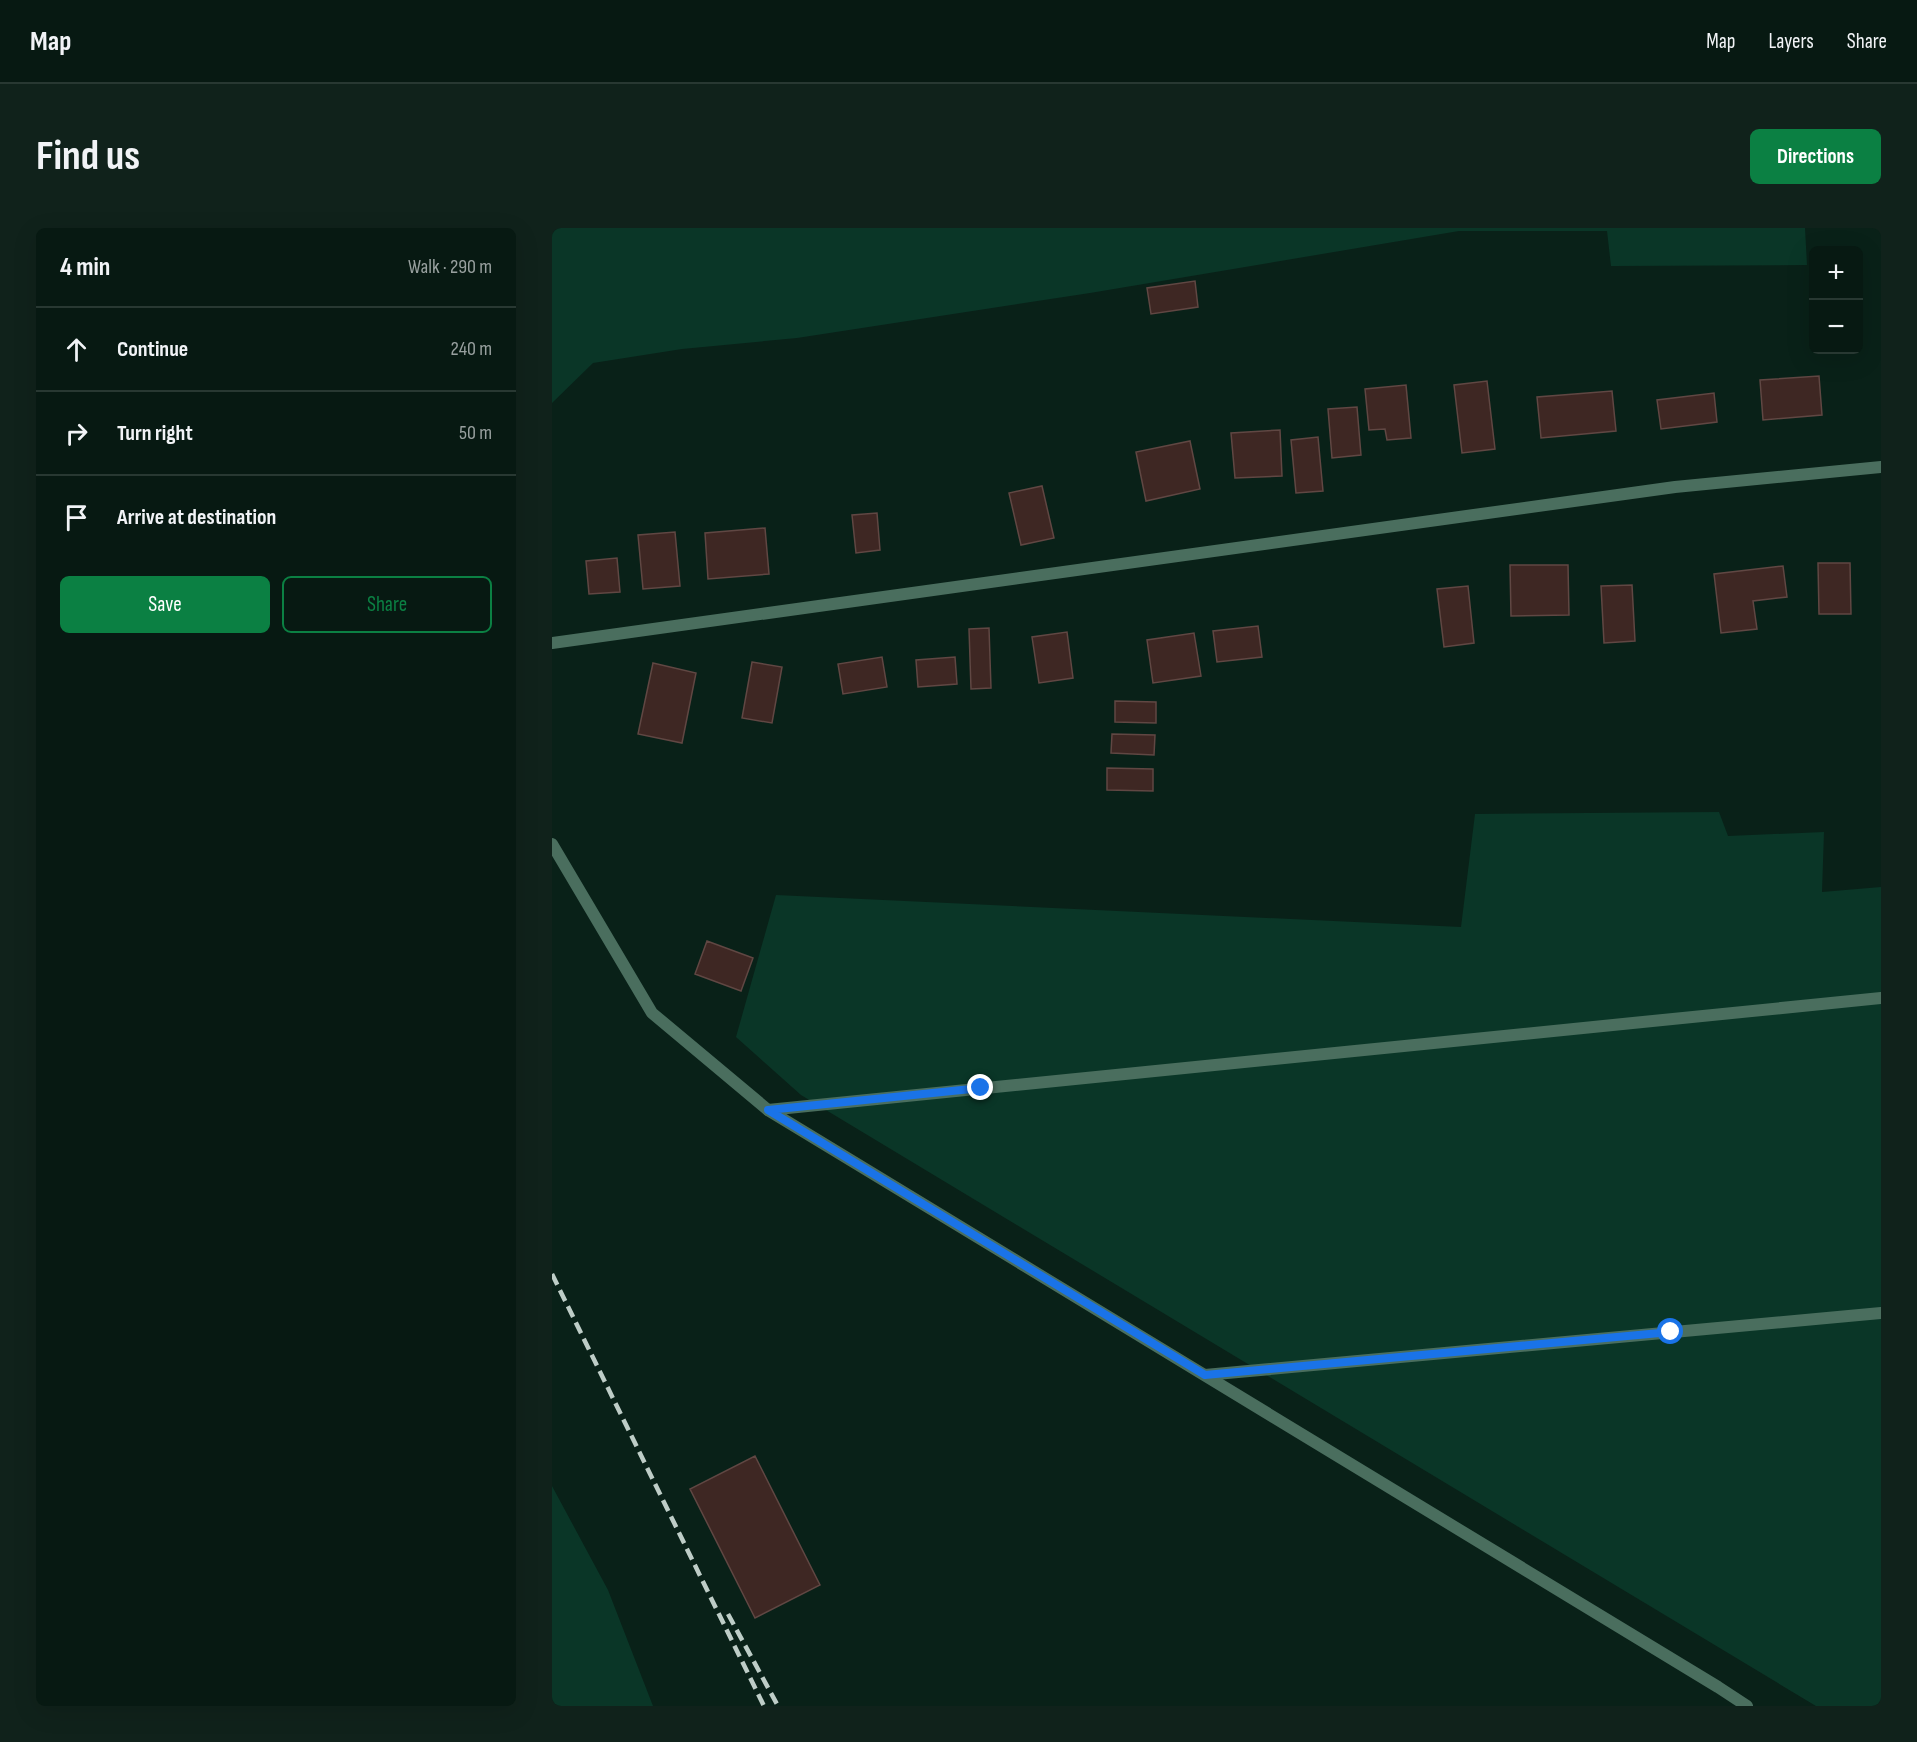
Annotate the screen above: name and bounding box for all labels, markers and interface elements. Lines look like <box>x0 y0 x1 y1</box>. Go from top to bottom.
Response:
text: Map <box>30 25 71 58</box>
text: Map <box>1706 29 1735 54</box>
text: Layers <box>1768 29 1814 54</box>
text: Share <box>1847 29 1887 54</box>
button: Directions <box>1750 129 1881 184</box>
text: Find us <box>36 131 140 182</box>
map controls <box>1809 246 1863 354</box>
button: + <box>1809 246 1863 300</box>
text: 4 min <box>60 252 110 283</box>
text: Walk · 290 m <box>408 255 492 279</box>
button: − <box>1809 300 1863 354</box>
icon: ahead <box>60 333 93 366</box>
text: Continue <box>117 336 188 363</box>
text: 240 m <box>451 337 492 361</box>
icon: right <box>60 417 93 450</box>
text: Turn right <box>117 420 193 447</box>
text: 50 m <box>459 421 492 445</box>
icon: arrive <box>60 501 93 534</box>
text: Arrive at destination <box>117 504 276 531</box>
button: Save <box>60 576 270 633</box>
button: Share <box>282 576 492 633</box>
route end <box>967 1074 993 1100</box>
route start <box>1657 1318 1683 1344</box>

